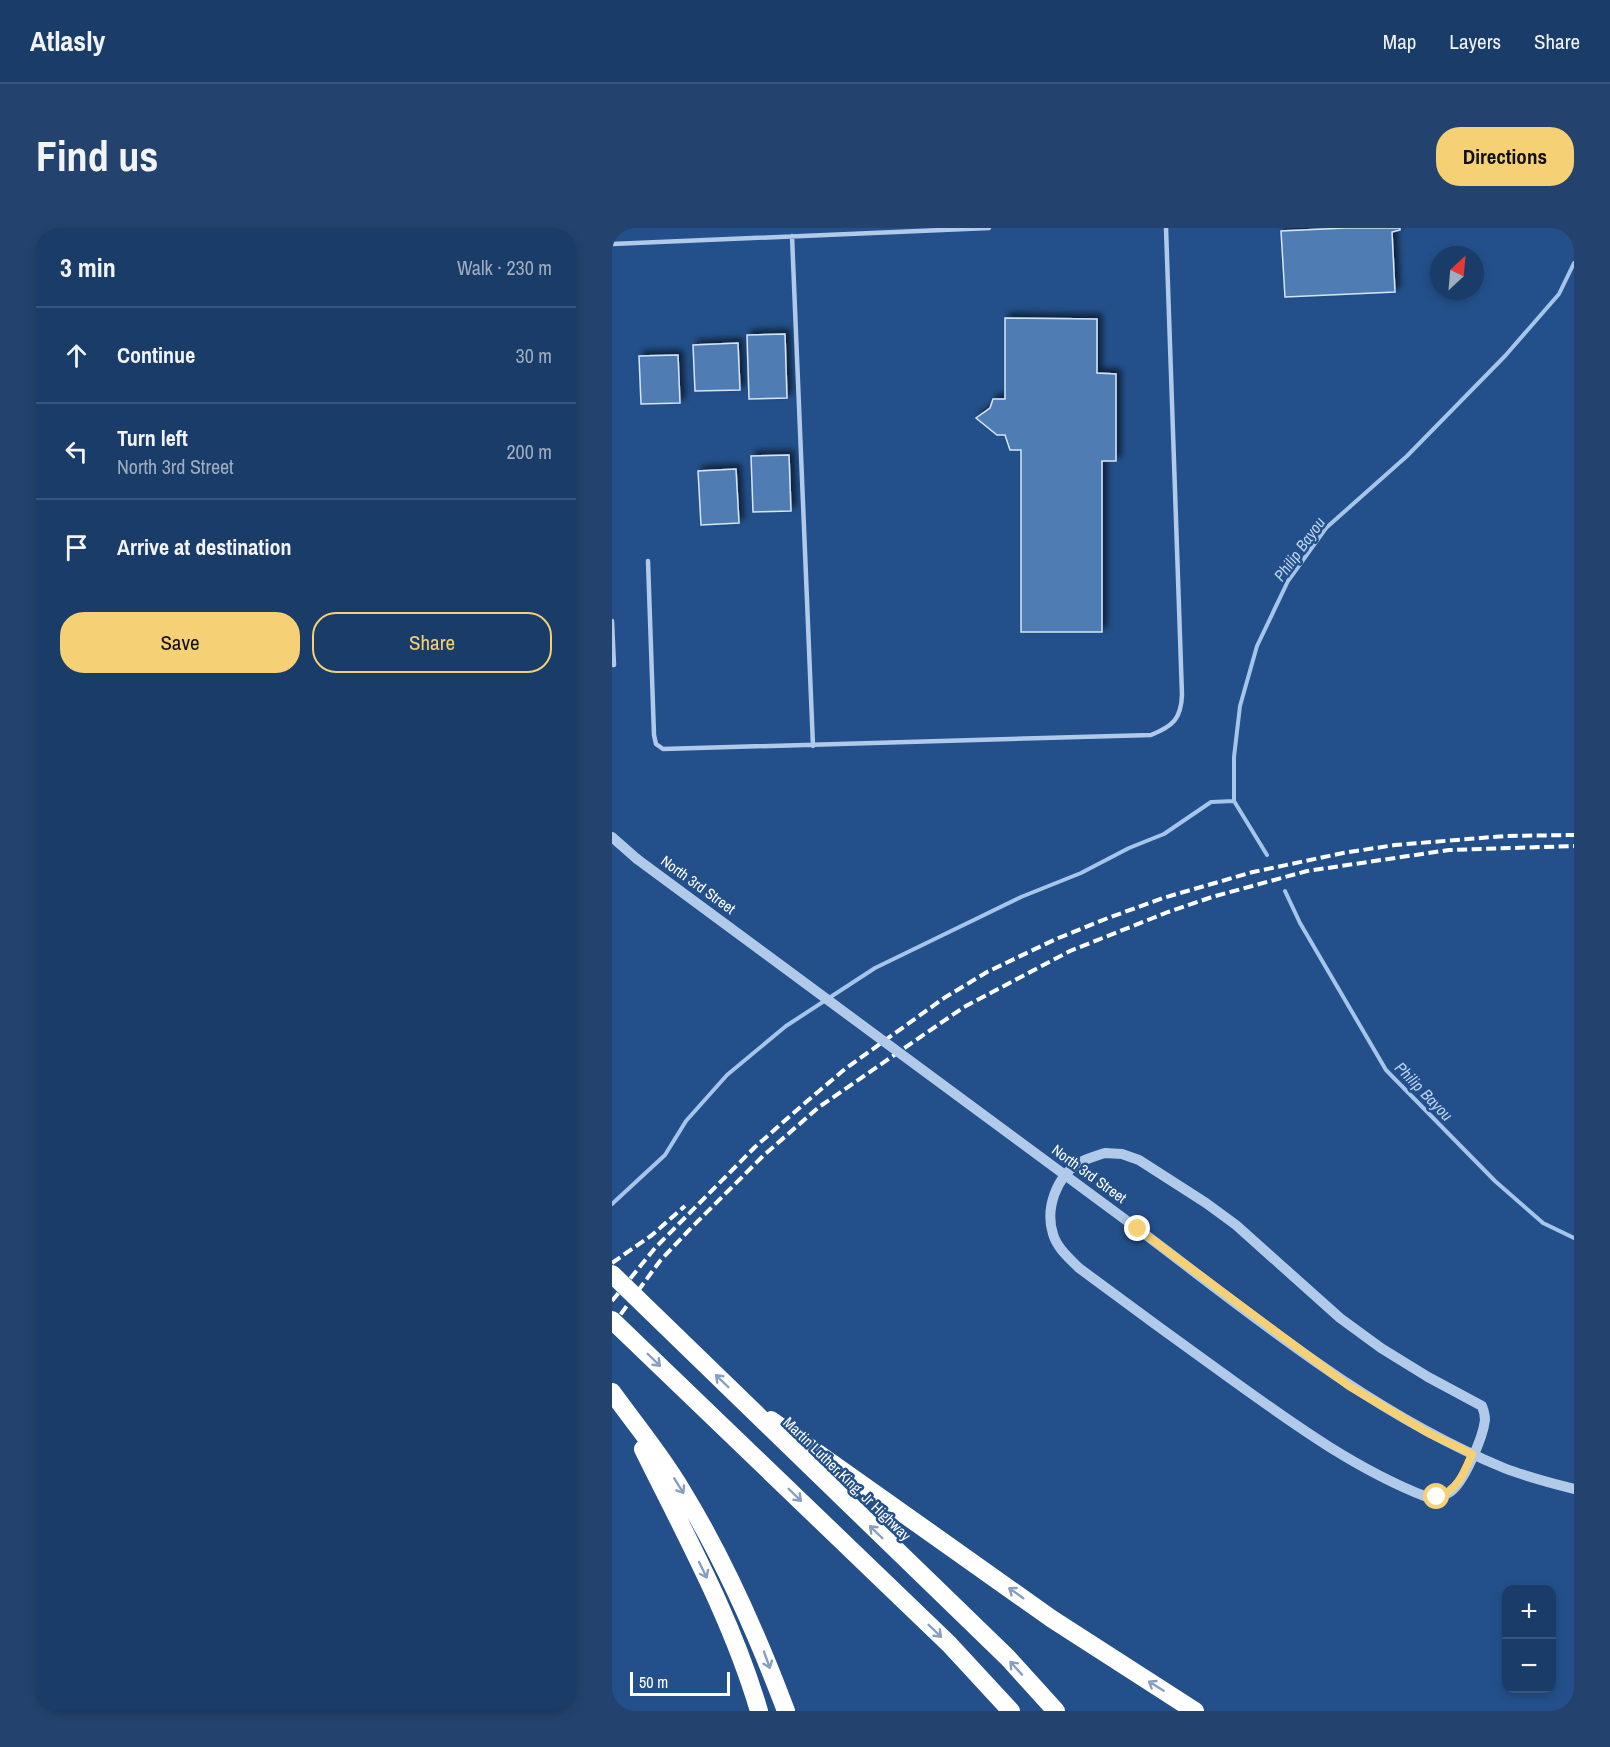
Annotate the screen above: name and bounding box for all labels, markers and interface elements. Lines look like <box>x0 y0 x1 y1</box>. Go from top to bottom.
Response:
text: Atlasly <box>30 22 105 60</box>
text: Map <box>1383 27 1416 56</box>
text: Layers <box>1449 27 1501 56</box>
text: Share <box>1534 27 1580 56</box>
button: Directions <box>1436 127 1574 186</box>
text: Find us <box>36 128 158 184</box>
north arrow <box>1430 246 1484 300</box>
text: 3 min <box>60 250 116 285</box>
text: Walk · 230 m <box>457 254 552 281</box>
icon: ahead <box>60 339 93 372</box>
text: Continue <box>117 340 195 370</box>
text: 30 m <box>516 342 552 369</box>
text: Turn left <box>117 423 188 453</box>
icon: left <box>60 435 93 468</box>
text: 200 m <box>506 438 552 465</box>
text: North 3rd Street <box>117 453 234 480</box>
water label: Philip Bayou <box>1268 512 1330 586</box>
icon: arrive <box>60 531 93 564</box>
text: Arrive at destination <box>117 532 291 562</box>
button: Save <box>60 612 300 673</box>
button: Share <box>312 612 552 673</box>
street label: North 3rd Street <box>657 850 740 919</box>
water label: Philip Bayou <box>1390 1057 1458 1125</box>
street label: North 3rd Street <box>1048 1139 1131 1208</box>
route end <box>1124 1215 1150 1241</box>
one-way arrow <box>647 1353 662 1367</box>
one-way arrow <box>714 1374 729 1388</box>
street label: Martin Luther King, Jr Highway <box>779 1412 916 1546</box>
one-way arrow <box>673 1477 685 1494</box>
route start <box>1423 1483 1449 1509</box>
one-way arrow <box>787 1488 802 1503</box>
one-way arrow <box>869 1525 884 1539</box>
one-way arrow <box>697 1560 709 1578</box>
map controls <box>1502 1585 1556 1693</box>
button: + <box>1502 1585 1556 1639</box>
one-way arrow <box>1008 1587 1025 1599</box>
one-way arrow <box>927 1624 942 1638</box>
button: − <box>1502 1639 1556 1693</box>
one-way arrow <box>762 1650 773 1669</box>
one-way arrow <box>1009 1660 1023 1675</box>
scale bar <box>630 1669 730 1696</box>
text: 50 m <box>639 1671 668 1693</box>
one-way arrow <box>1148 1680 1165 1692</box>

